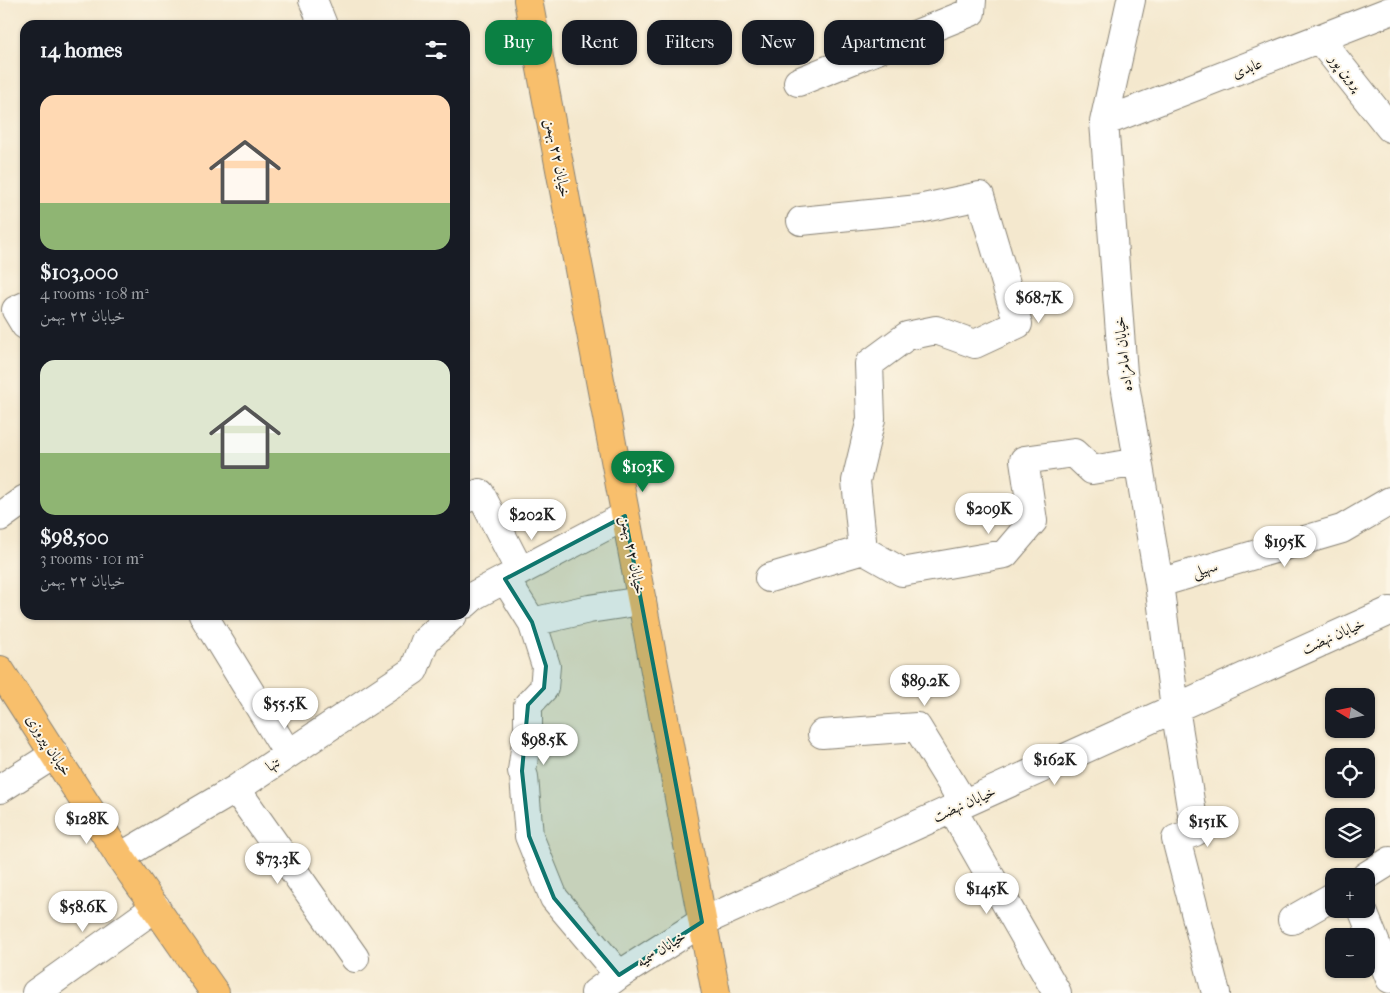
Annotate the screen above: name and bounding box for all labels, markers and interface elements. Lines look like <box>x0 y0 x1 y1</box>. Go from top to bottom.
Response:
chip: Buy <box>485 20 552 65</box>
chip: Rent <box>562 20 637 65</box>
chip: Filters <box>647 20 732 65</box>
chip: New <box>742 20 814 65</box>
chip: Apartment <box>824 20 944 65</box>
icon: filters <box>422 36 450 64</box>
text: 14 homes <box>40 38 122 62</box>
street label: پروین پور <box>1323 48 1367 96</box>
street label: عابدی <box>1230 54 1265 82</box>
street label: خیابان ۲۲ بهمن <box>541 117 574 199</box>
icon: home <box>200 127 290 217</box>
text: $103,000 <box>40 260 118 284</box>
pin: $68.7K <box>998 282 1080 324</box>
text: 4 rooms · 108 m² <box>40 284 149 303</box>
text: $68.7K <box>1015 288 1063 307</box>
text: خیابان ۲۲ بهمن <box>40 306 125 325</box>
street label: خیابان امامزاده <box>1110 315 1138 392</box>
icon: home <box>200 392 290 482</box>
pin: $103K <box>608 450 678 493</box>
text: $103K <box>622 457 664 476</box>
pin: $209K <box>954 492 1024 535</box>
pin: $202K <box>497 498 567 541</box>
text: $209K <box>966 499 1012 518</box>
text: $202K <box>509 505 555 524</box>
street label: خیابان ۲۲ بهمن <box>616 514 649 596</box>
text: $98,500 <box>40 525 109 549</box>
pin: $195K <box>1250 526 1320 568</box>
text: $195K <box>1264 532 1306 551</box>
text: 3 rooms · 101 m² <box>40 549 143 568</box>
street label: سهیلی <box>1190 557 1220 583</box>
text: خیابان ۲۲ بهمن <box>40 571 125 590</box>
street label: خیابان نهضت <box>1299 614 1368 659</box>
pin: $89.2K <box>884 664 966 707</box>
text: $89.2K <box>901 671 949 690</box>
pin: $55.5K <box>244 688 326 730</box>
north arrow <box>1325 688 1375 738</box>
map controls <box>1325 688 1375 978</box>
text: $55.5K <box>263 694 307 713</box>
street label: خیابان پیروزی <box>21 711 75 780</box>
pin: $98.5K <box>503 724 585 766</box>
text: $98.5K <box>521 730 567 749</box>
pin: $162K <box>1020 744 1090 786</box>
button: locate <box>1325 748 1375 798</box>
text: $162K <box>1034 750 1076 769</box>
street label: تنها <box>262 753 284 776</box>
street label: خیابان نهضت <box>930 782 999 827</box>
pin: $128K <box>52 802 122 845</box>
pin: $151K <box>1173 806 1243 848</box>
button: layers <box>1325 808 1375 858</box>
text: $128K <box>66 809 108 828</box>
text: $151K <box>1189 812 1227 831</box>
pin: $73.3K <box>237 842 319 885</box>
text: $73.3K <box>256 849 300 868</box>
button: + <box>1325 868 1375 918</box>
pin: $145K <box>952 872 1022 915</box>
text: $145K <box>966 879 1008 898</box>
pin: $58.6K <box>42 890 124 933</box>
text: $58.6K <box>59 897 107 916</box>
street label: خیابان سمیه <box>633 927 689 971</box>
button: − <box>1325 928 1375 978</box>

